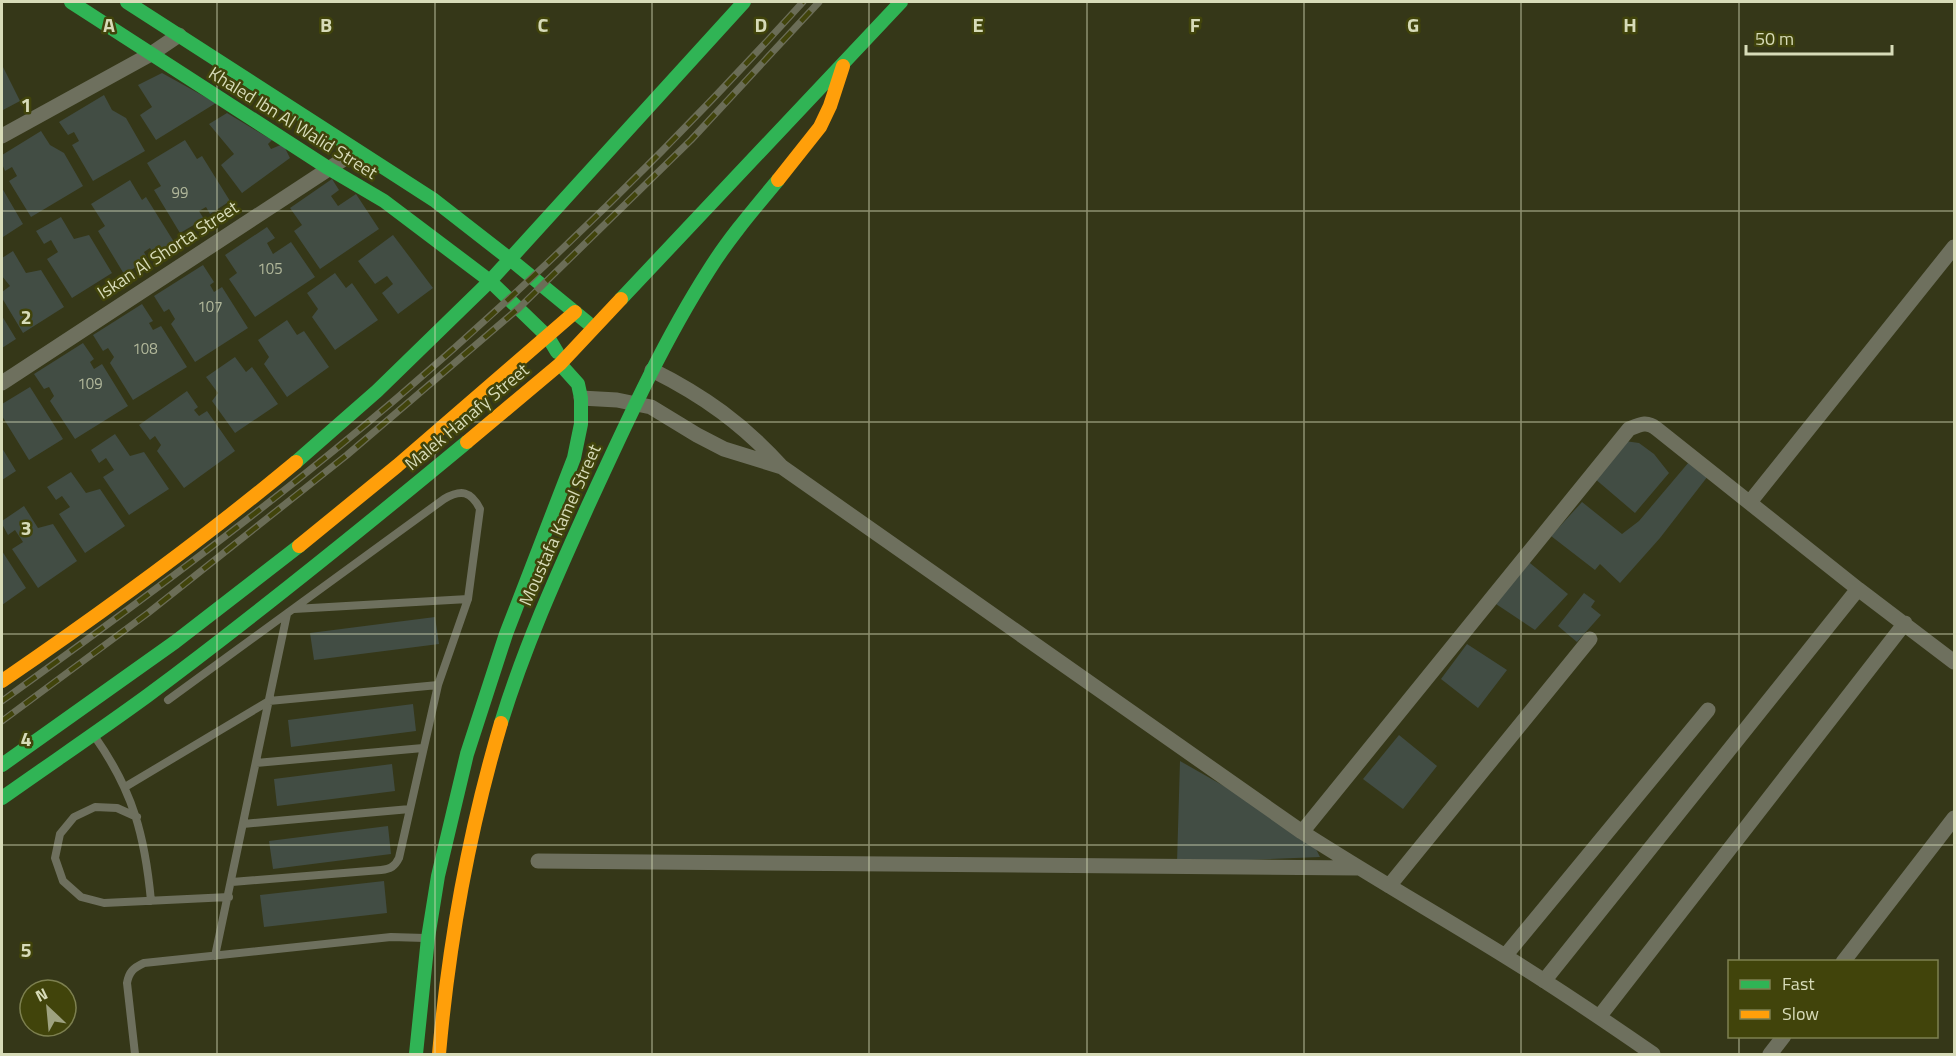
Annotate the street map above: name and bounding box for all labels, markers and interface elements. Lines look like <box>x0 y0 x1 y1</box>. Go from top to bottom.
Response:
text: A <box>103 9 115 40</box>
text: B <box>320 9 332 40</box>
text: C <box>538 9 549 40</box>
text: D <box>755 9 767 40</box>
text: E <box>972 9 984 40</box>
text: F <box>1190 9 1201 40</box>
text: G <box>1407 9 1419 40</box>
text: H <box>1623 9 1637 40</box>
scale bar <box>1746 18 1892 56</box>
text: 50 m <box>1755 25 1794 52</box>
street label: Khaled Ibn Al Walid Street <box>204 60 384 186</box>
text: 1 <box>20 89 32 120</box>
house number: 99 <box>172 181 188 204</box>
street label: Iskan Al Shorta Street <box>92 193 244 305</box>
house number: 105 <box>257 257 283 280</box>
house number: 107 <box>197 295 223 318</box>
text: 2 <box>20 301 32 332</box>
house number: 108 <box>132 337 158 360</box>
street label: Malek Hanafy Street <box>399 356 535 477</box>
house number: 109 <box>77 372 103 395</box>
street label: Moustafa Kamel Street <box>512 439 608 610</box>
text: 3 <box>20 512 32 543</box>
text: 4 <box>20 723 32 754</box>
text: 5 <box>20 934 32 965</box>
legend <box>1728 960 1938 1038</box>
text: Fast <box>1782 970 1815 997</box>
north arrow <box>18 978 78 1038</box>
text: N <box>31 981 52 1008</box>
text: Slow <box>1782 1000 1819 1027</box>

